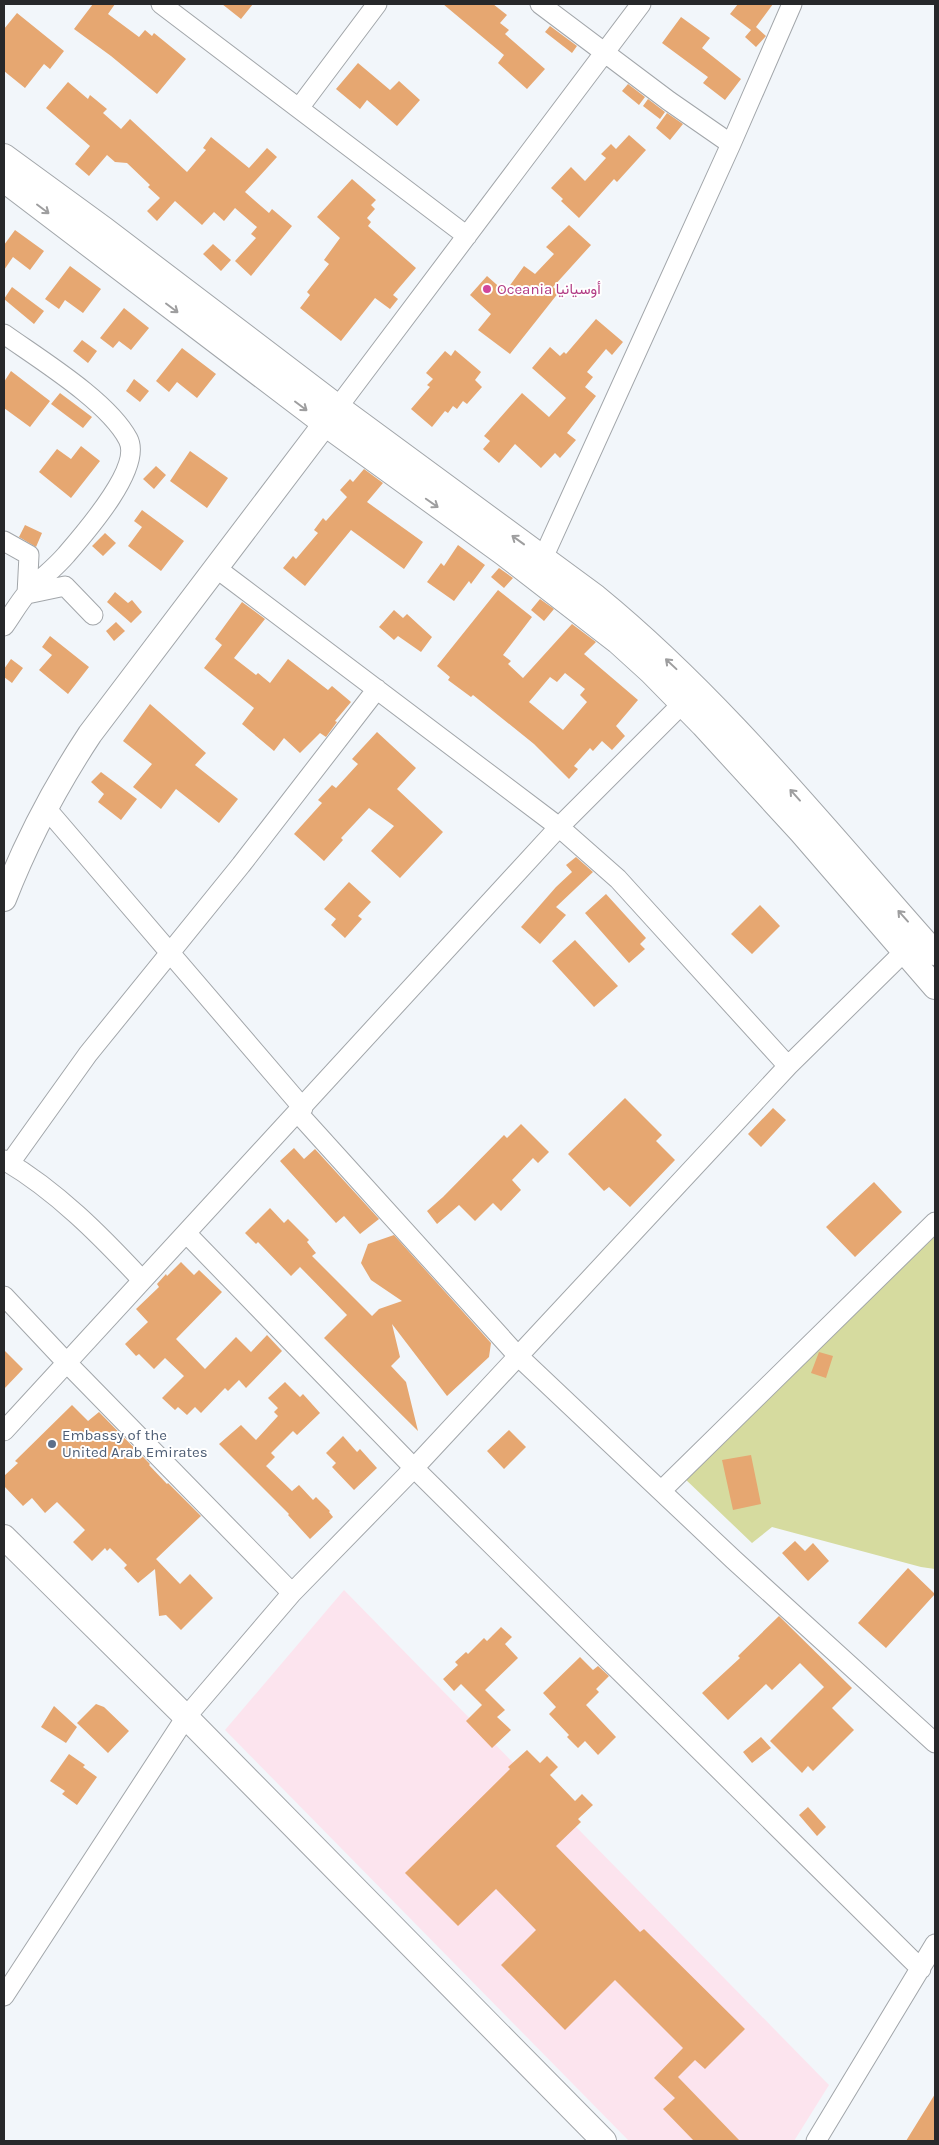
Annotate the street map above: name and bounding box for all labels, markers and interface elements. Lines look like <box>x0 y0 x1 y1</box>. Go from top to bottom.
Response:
one-way arrow <box>36 204 49 215</box>
place label: Oceania أوسيانيا <box>497 280 601 298</box>
marker: Oceania أوسيانيا <box>481 283 493 295</box>
one-way arrow <box>165 303 179 313</box>
one-way arrow <box>294 401 307 412</box>
one-way arrow <box>425 498 439 508</box>
one-way arrow <box>511 535 525 545</box>
one-way arrow <box>665 658 678 670</box>
one-way arrow <box>789 789 800 802</box>
one-way arrow <box>897 910 909 923</box>
place label: Embassy of the United Arab Emirates <box>62 1426 208 1461</box>
marker: Embassy of the United Arab Emirates <box>46 1438 58 1450</box>

